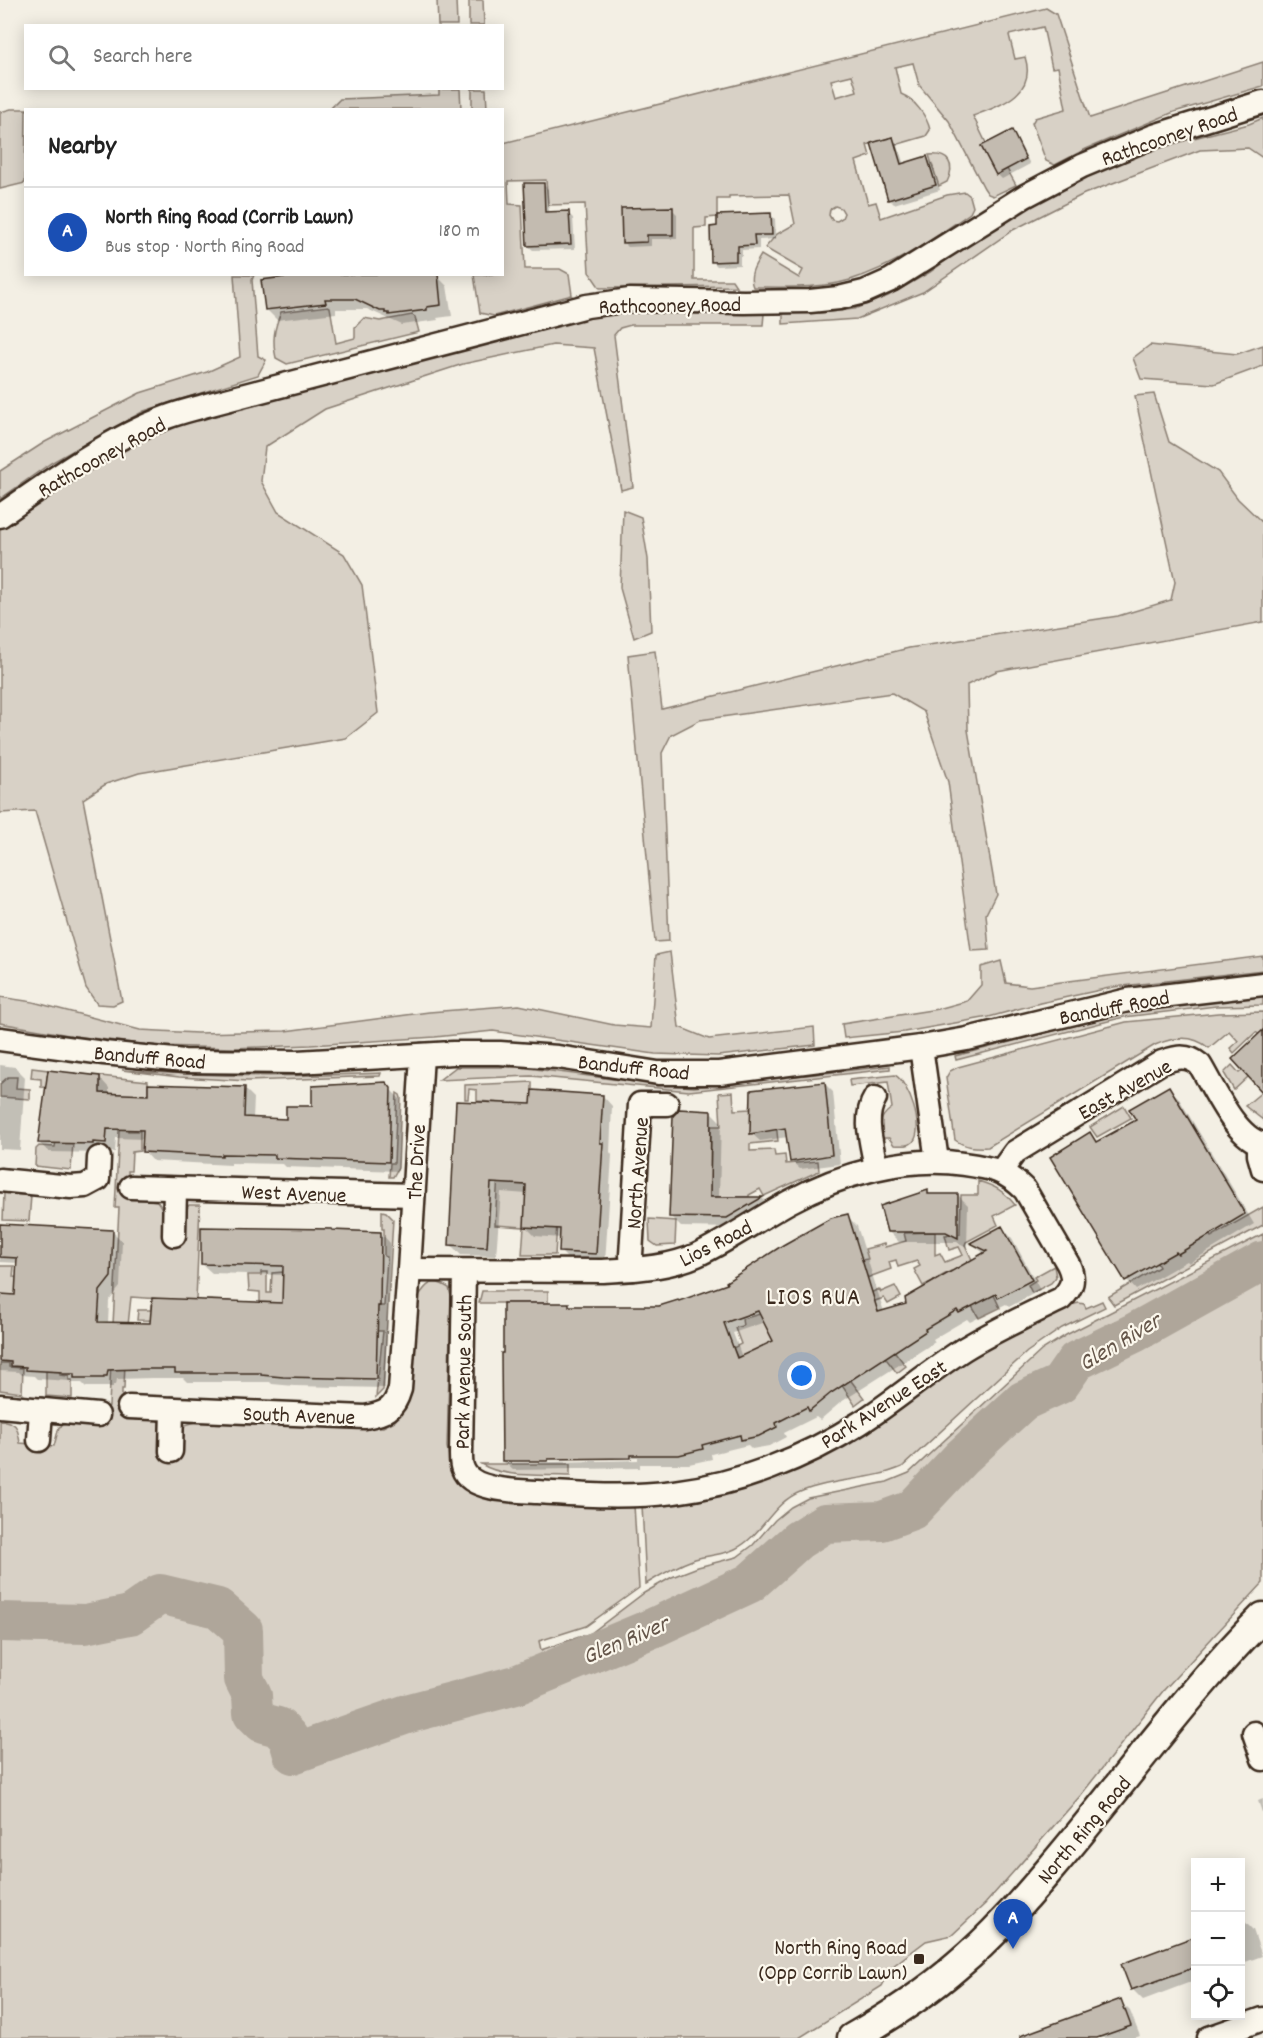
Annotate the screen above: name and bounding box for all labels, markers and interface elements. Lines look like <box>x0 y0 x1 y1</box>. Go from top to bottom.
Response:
search box <box>24 24 504 90</box>
icon: search <box>45 41 78 74</box>
text: Search here <box>93 42 192 73</box>
street label: Rathcooney Road <box>1098 100 1243 176</box>
text: Nearby <box>48 129 116 166</box>
text: North Ring Road (Corrib Lawn) <box>105 203 353 234</box>
text: A <box>62 218 73 246</box>
text: 180 m <box>438 218 480 246</box>
text: Bus stop · North Ring Road <box>105 234 304 262</box>
street label: Rathcooney Road <box>599 291 742 324</box>
street label: Rathcooney Road <box>33 411 173 507</box>
street label: Banduff Road <box>1057 984 1172 1035</box>
street label: Banduff Road <box>93 1039 207 1080</box>
street label: Banduff Road <box>576 1048 691 1091</box>
street label: East Avenue <box>1073 1053 1178 1130</box>
street label: North Avenue <box>620 1116 659 1230</box>
street label: The Drive <box>401 1123 436 1201</box>
street label: West Avenue <box>241 1178 347 1213</box>
street label: Lios Road <box>675 1214 758 1277</box>
district label: LIOS RUA <box>766 1282 862 1316</box>
street label: Park Avenue South <box>449 1294 482 1450</box>
water label: Glen River <box>1073 1304 1171 1381</box>
street label: Park Avenue East <box>815 1353 954 1459</box>
your location <box>787 1361 816 1390</box>
street label: South Avenue <box>242 1400 356 1435</box>
water label: Glen River <box>578 1607 677 1675</box>
street label: North Ring Road <box>1031 1770 1140 1892</box>
map controls <box>1191 1858 1245 2020</box>
button: + <box>1191 1858 1245 1912</box>
pin: A <box>994 1900 1032 1949</box>
button: − <box>1191 1912 1245 1966</box>
place label: North Ring Road (Opp Corrib Lawn) <box>759 1934 907 1990</box>
marker: North Ring Road (Opp Corrib Lawn) <box>912 1952 926 1966</box>
button: locate <box>1191 1966 1245 2020</box>

